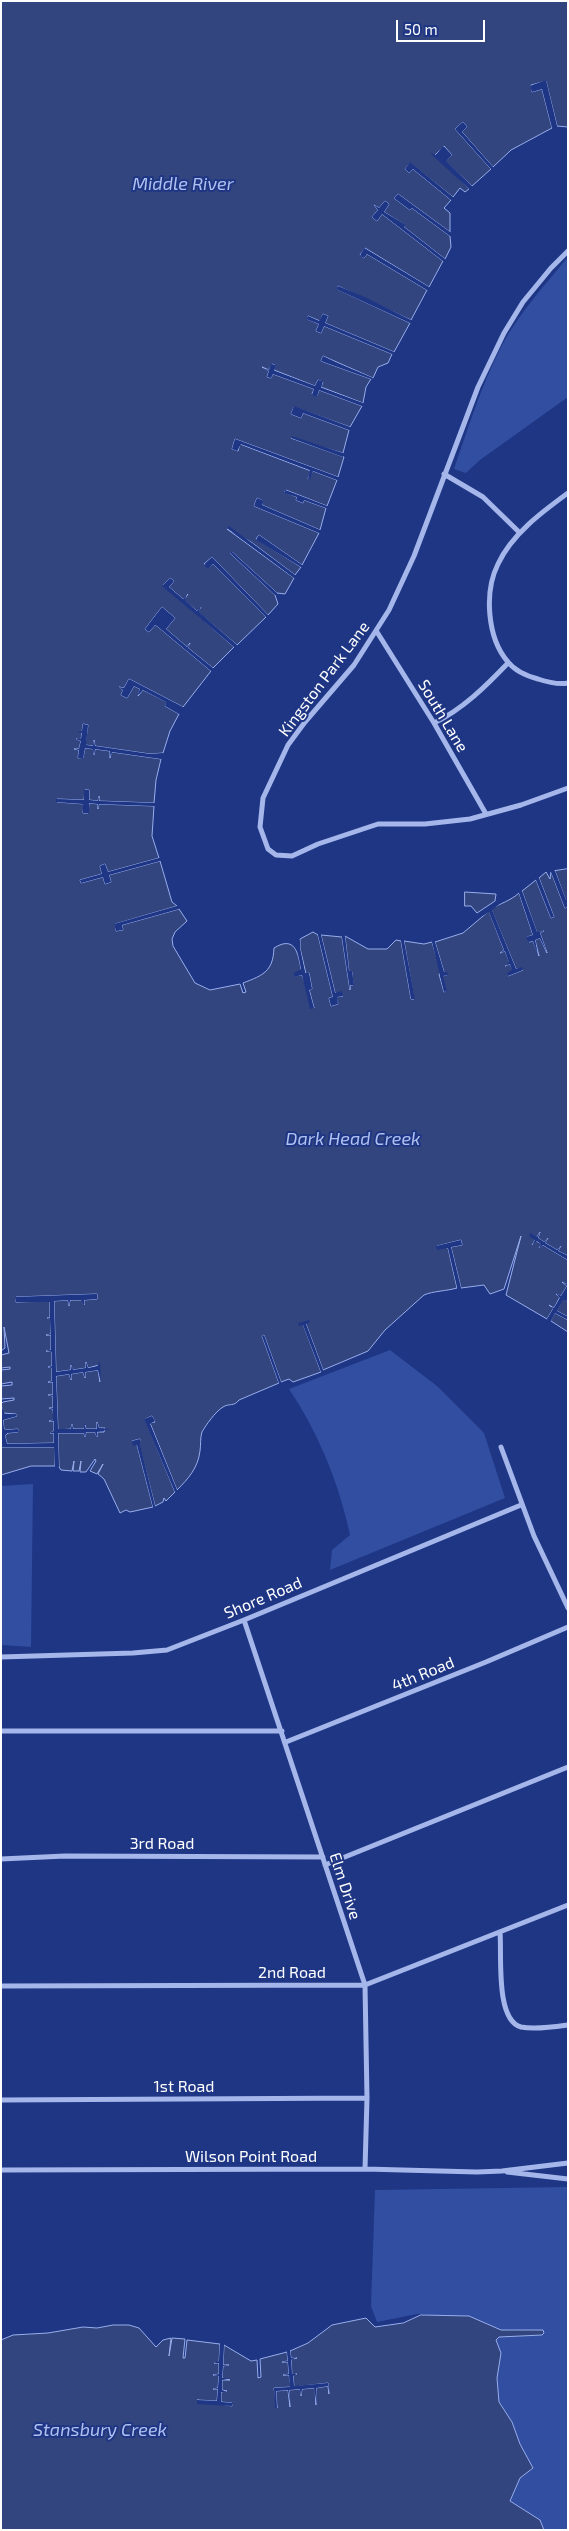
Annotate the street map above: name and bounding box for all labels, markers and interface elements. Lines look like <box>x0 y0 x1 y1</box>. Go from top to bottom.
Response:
scale bar <box>399 10 488 42</box>
text: 50 m <box>404 20 438 38</box>
water label: Middle River <box>132 173 234 195</box>
street label: Kingston Park Lane <box>275 618 373 740</box>
street label: South Lane <box>414 676 472 756</box>
water label: Dark Head Creek <box>286 1128 420 1150</box>
street label: Shore Road <box>221 1573 305 1623</box>
street label: 4th Road <box>389 1653 457 1695</box>
street label: 3rd Road <box>130 1834 194 1854</box>
street label: Elm Drive <box>325 1850 365 1922</box>
street label: 2nd Road <box>258 1963 326 1983</box>
street label: 1st Road <box>153 2077 215 2097</box>
street label: Wilson Point Road <box>185 2147 317 2167</box>
water label: Stansbury Creek <box>33 2419 167 2441</box>

